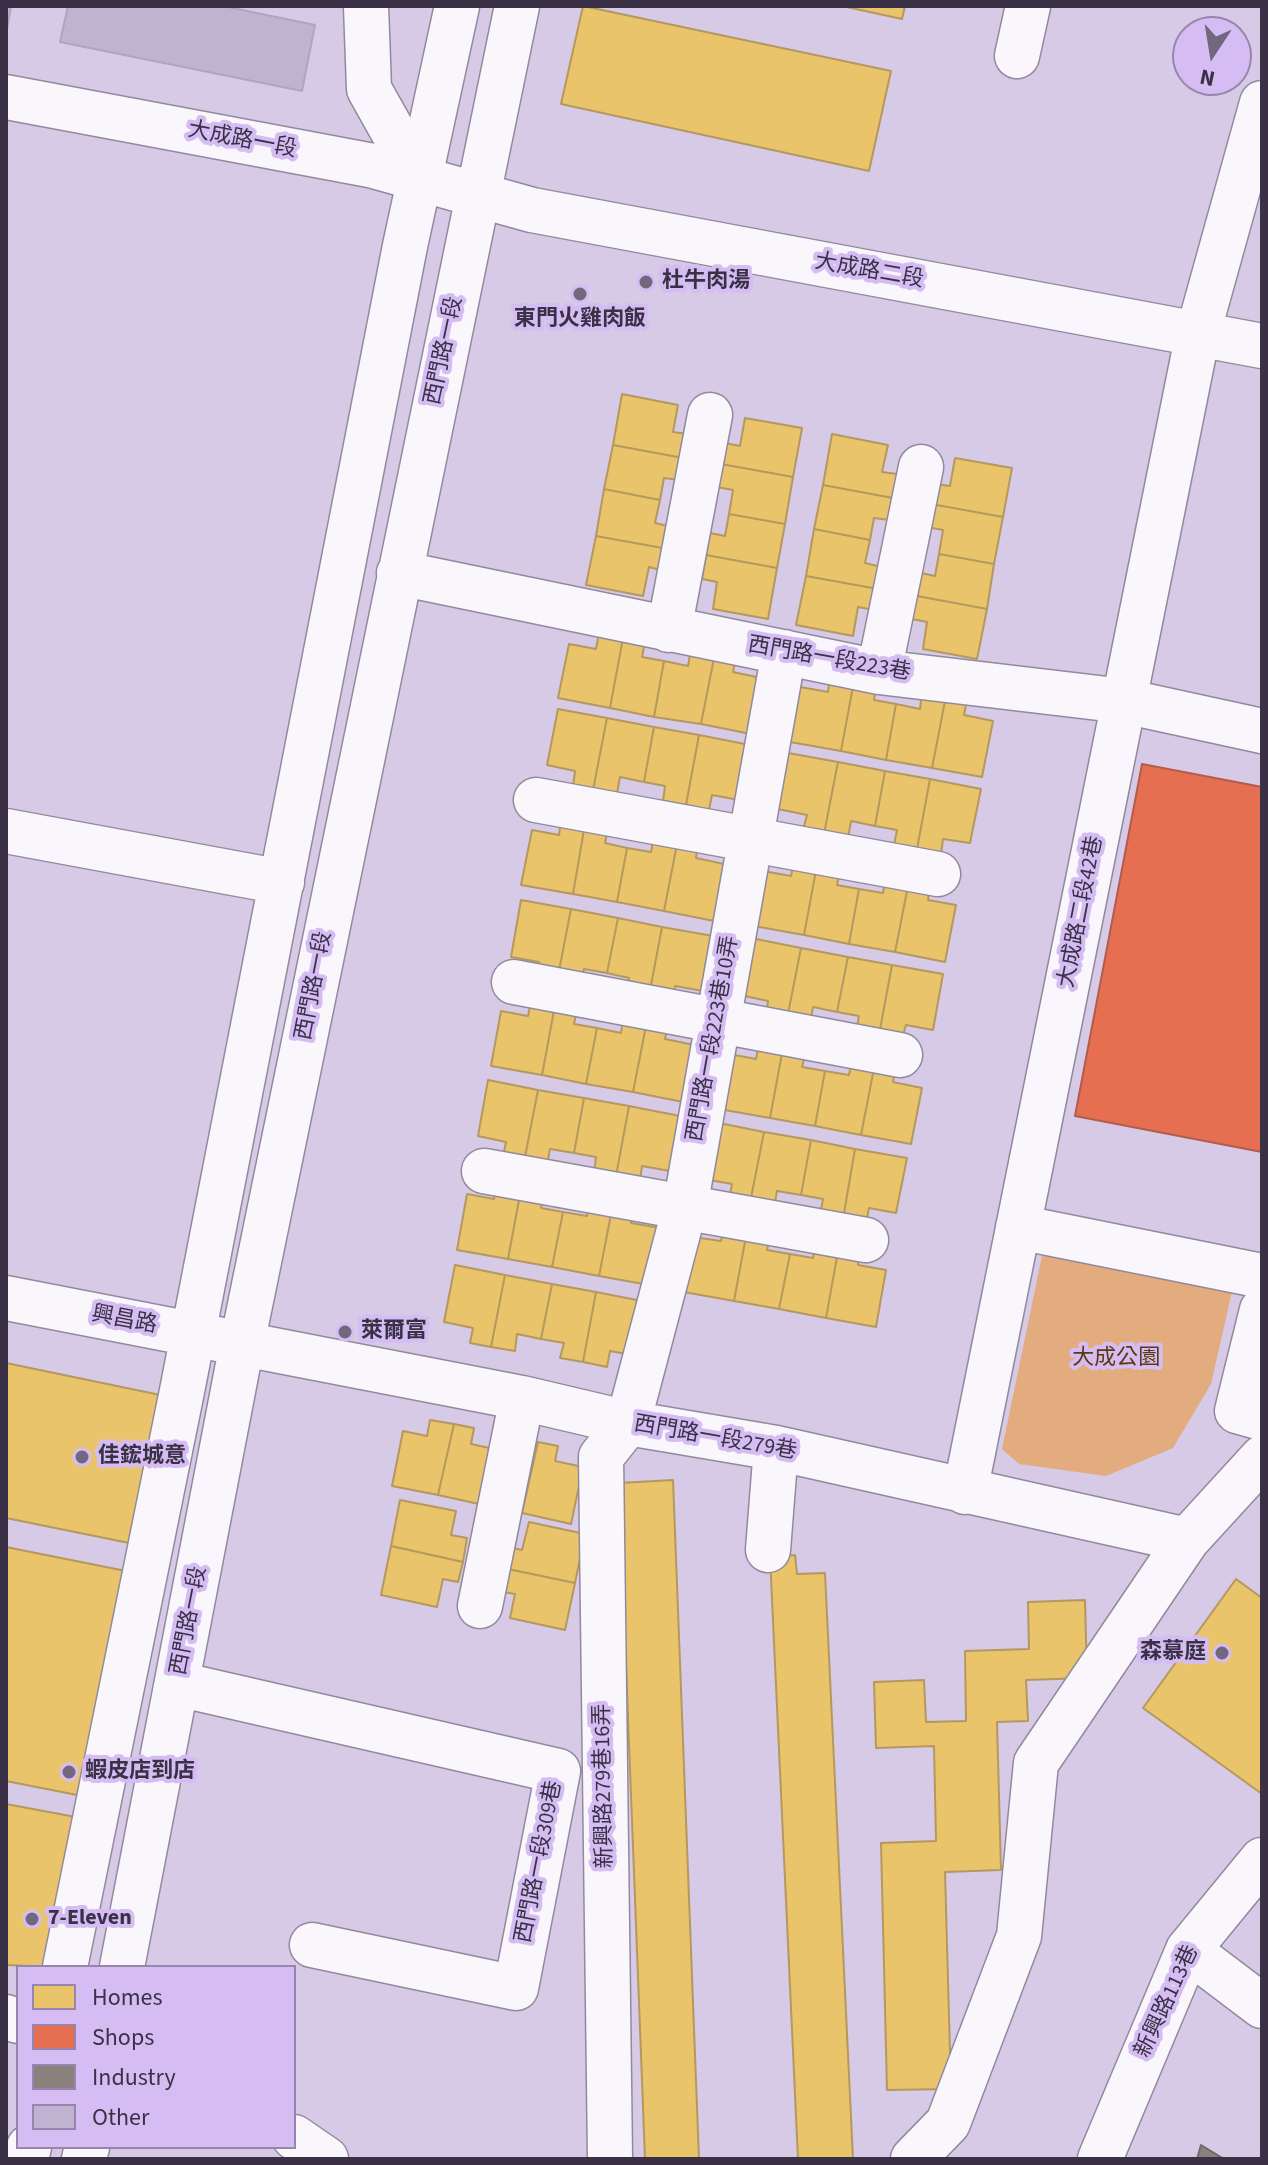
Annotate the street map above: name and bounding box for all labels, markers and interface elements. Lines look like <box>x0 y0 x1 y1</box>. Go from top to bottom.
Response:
north arrow <box>1172 16 1252 96</box>
text: N <box>1197 60 1218 95</box>
street label: 大成路一段 <box>185 118 299 164</box>
street label: 大成路二段 <box>813 249 925 295</box>
place label: 杜牛肉湯 <box>662 269 750 295</box>
marker: 杜牛肉湯 <box>637 273 655 291</box>
marker: 東門火雞肉飯 <box>571 285 589 303</box>
street label: 西門路一段 <box>421 294 469 408</box>
place label: 東門火雞肉飯 <box>514 307 646 333</box>
street label: 西門路一段223巷 <box>746 633 912 687</box>
street label: 大成路二段42巷 <box>1054 834 1110 990</box>
street label: 西門路一段 <box>292 929 338 1043</box>
street label: 西門路一段223巷10弄 <box>683 934 745 1144</box>
street label: 興昌路 <box>89 1302 159 1340</box>
place label: 萊爾富 <box>361 1319 427 1345</box>
marker: 萊爾富 <box>336 1323 354 1341</box>
park label: 大成公園 <box>1072 1346 1160 1372</box>
street label: 西門路一段279巷 <box>632 1412 798 1466</box>
place label: 佳鋐城意 <box>98 1444 186 1470</box>
marker: 佳鋐城意 <box>73 1448 91 1466</box>
street label: 西門路一段 <box>167 1564 213 1678</box>
place label: 森慕庭 <box>1140 1640 1206 1666</box>
marker: 森慕庭 <box>1213 1644 1231 1662</box>
street label: 新興路279巷16弄 <box>590 1703 620 1869</box>
place label: 蝦皮店到店 <box>85 1759 195 1785</box>
marker: 蝦皮店到店 <box>60 1763 78 1781</box>
street label: 西門路一段309巷 <box>511 1779 569 1945</box>
place label: 7-Eleven <box>48 1906 132 1932</box>
marker: 7-Eleven <box>23 1910 41 1928</box>
street label: 新興路113巷 <box>1131 1942 1205 2062</box>
legend <box>16 1965 296 2149</box>
text: Homes <box>92 1980 163 2015</box>
text: Shops <box>92 2020 154 2055</box>
text: Industry <box>92 2060 176 2095</box>
text: Other <box>92 2100 149 2135</box>

